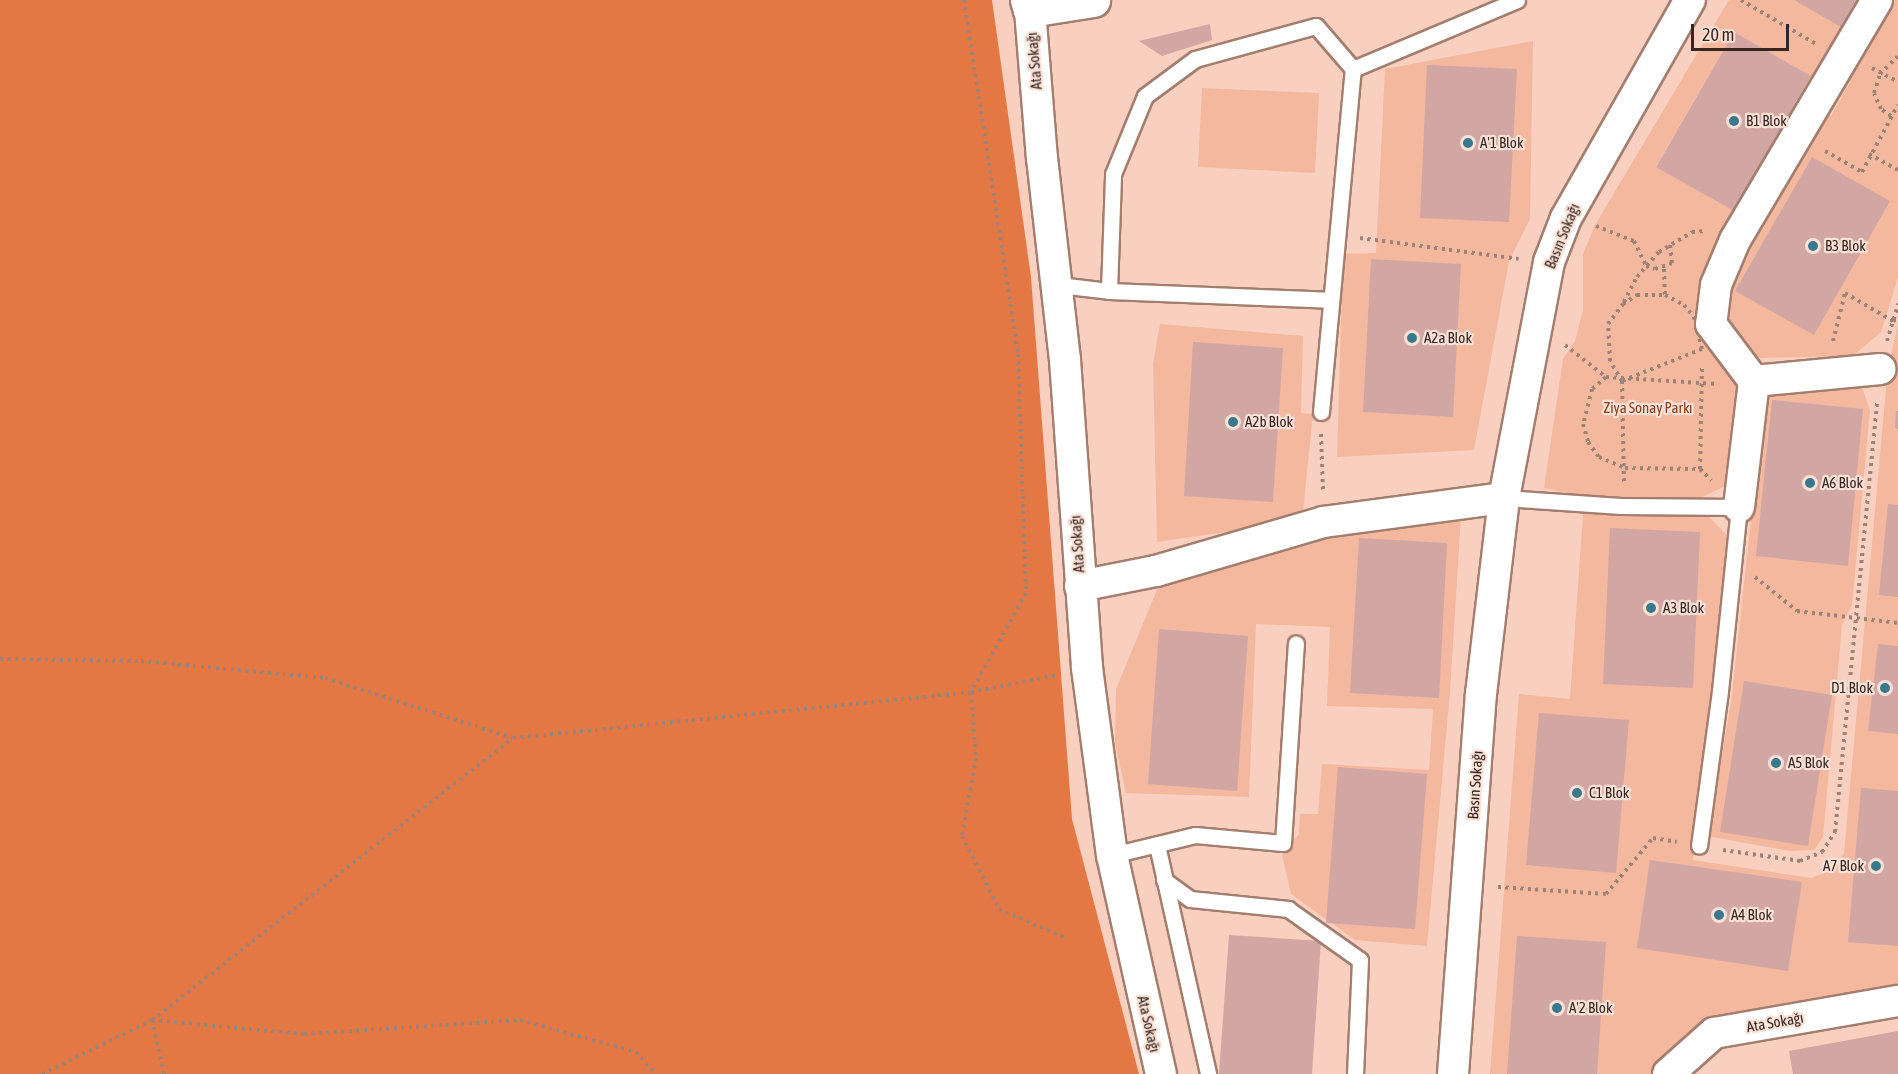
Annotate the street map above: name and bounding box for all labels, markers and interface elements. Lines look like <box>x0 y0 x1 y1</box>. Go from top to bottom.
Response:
scale bar <box>1694 12 1792 50</box>
text: 20 m <box>1702 24 1734 45</box>
street label: Ata Sokağı <box>1023 32 1045 90</box>
place label: B1 Blok <box>1746 112 1787 130</box>
marker: B1 Blok <box>1727 114 1741 128</box>
place label: A'1 Blok <box>1480 134 1523 152</box>
marker: A'1 Blok <box>1461 136 1475 150</box>
street label: Basın Sokağı <box>1541 201 1583 271</box>
place label: B3 Blok <box>1825 237 1866 255</box>
marker: B3 Blok <box>1806 239 1820 253</box>
place label: A2a Blok <box>1424 329 1472 347</box>
marker: A2a Blok <box>1405 331 1419 345</box>
park label: Ziya Sonay Parkı <box>1603 399 1693 417</box>
place label: A2b Blok <box>1245 413 1293 431</box>
marker: A2b Blok <box>1226 415 1240 429</box>
place label: A6 Blok <box>1822 474 1863 492</box>
marker: A6 Blok <box>1803 476 1817 490</box>
street label: Ata Sokağı <box>1066 515 1088 573</box>
place label: A3 Blok <box>1663 599 1704 617</box>
marker: A3 Blok <box>1644 601 1658 615</box>
place label: D1 Blok <box>1831 679 1873 697</box>
marker: D1 Blok <box>1878 681 1892 695</box>
street label: Basın Sokağı <box>1464 750 1486 820</box>
place label: A5 Blok <box>1788 754 1829 772</box>
marker: A5 Blok <box>1769 756 1783 770</box>
place label: C1 Blok <box>1589 784 1629 802</box>
marker: C1 Blok <box>1570 786 1584 800</box>
place label: A7 Blok <box>1823 857 1864 875</box>
marker: A7 Blok <box>1869 859 1883 873</box>
place label: A4 Blok <box>1731 906 1772 924</box>
marker: A4 Blok <box>1712 908 1726 922</box>
street label: Ata Sokağı <box>1134 994 1164 1054</box>
place label: A'2 Blok <box>1569 999 1612 1017</box>
marker: A'2 Blok <box>1550 1001 1564 1015</box>
street label: Ata Sokağı <box>1745 1008 1805 1036</box>

